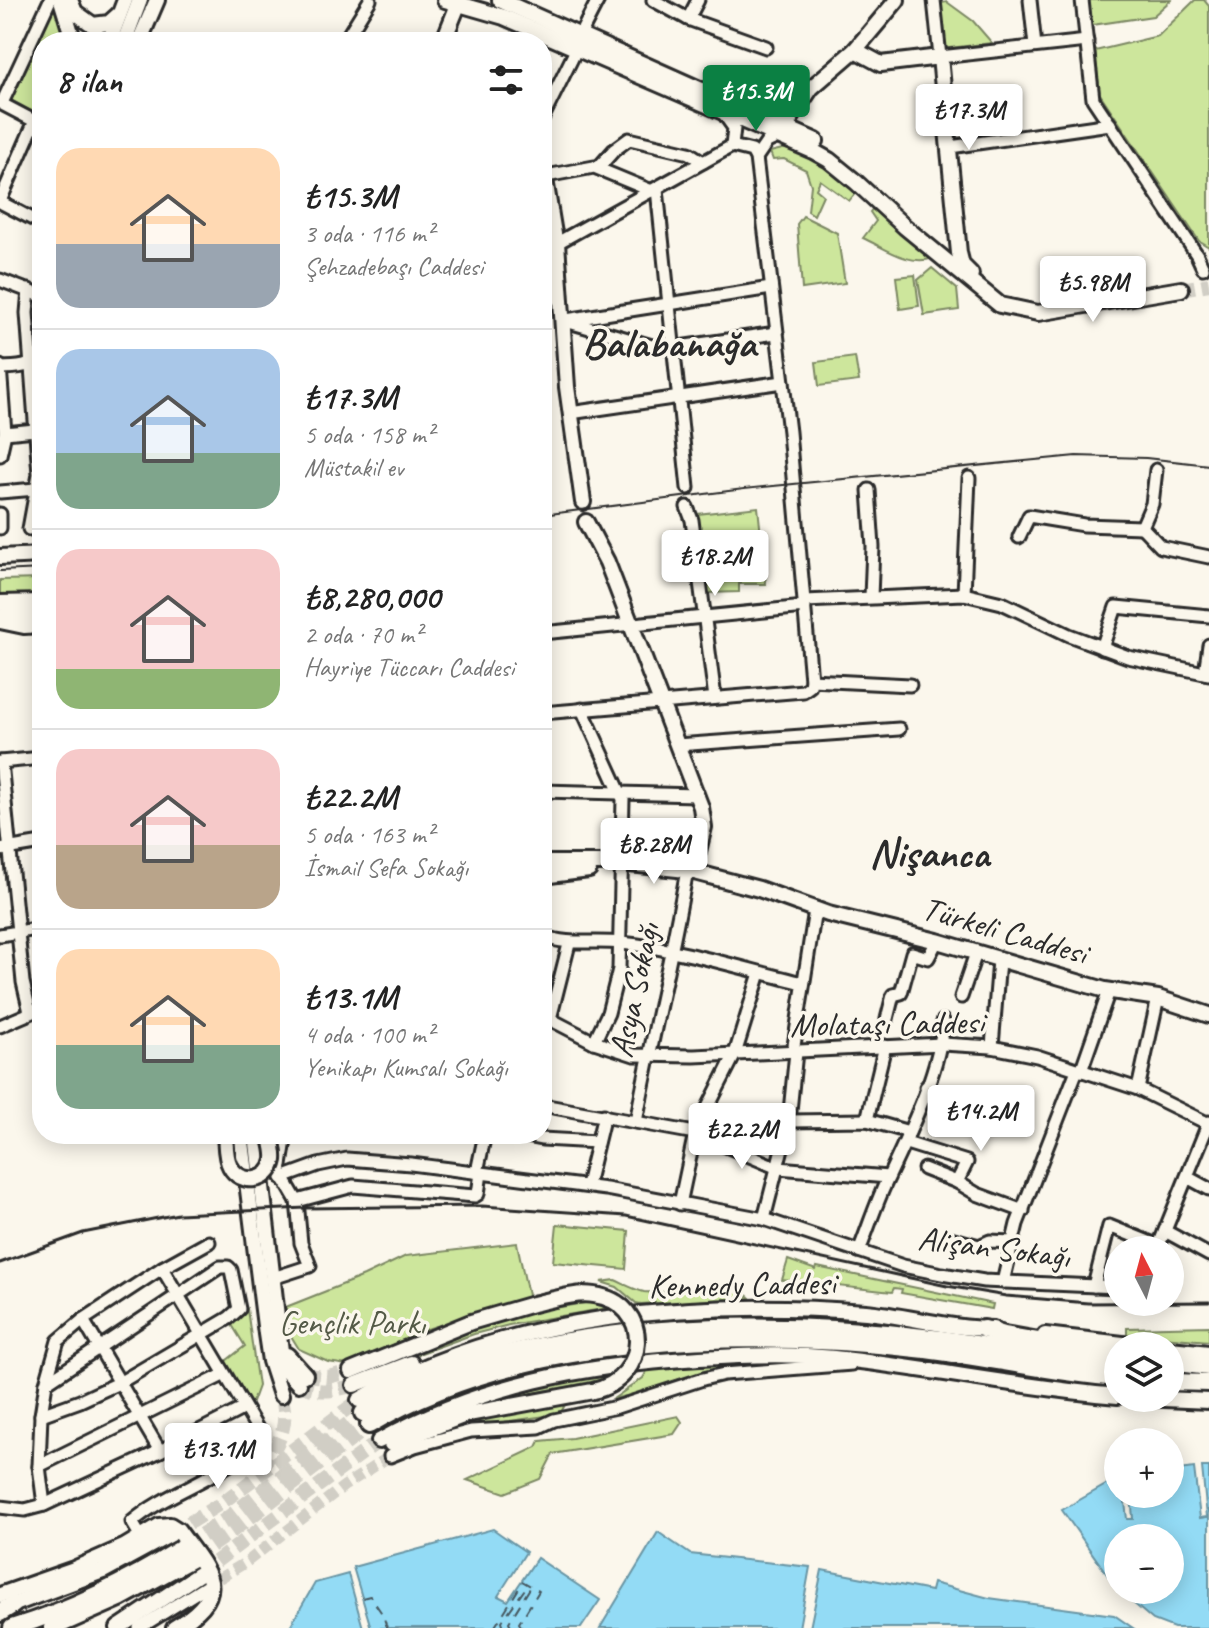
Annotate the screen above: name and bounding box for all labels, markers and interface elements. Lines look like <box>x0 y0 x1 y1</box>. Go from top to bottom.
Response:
icon: filters <box>484 58 528 102</box>
text: 8 ilan <box>56 59 122 102</box>
pin: ₺15.3M <box>691 65 821 133</box>
text: ₺15.3M <box>721 74 791 107</box>
pin: ₺17.3M <box>904 84 1034 152</box>
text: ₺17.3M <box>934 93 1004 126</box>
text: ₺15.3M <box>304 174 396 217</box>
icon: home <box>120 180 216 276</box>
text: 3 oda · 116 m² <box>304 217 434 250</box>
text: Şehzadebaşı Caddesi <box>304 250 483 283</box>
pin: ₺5.98M <box>1028 256 1158 324</box>
text: ₺5.98M <box>1058 265 1128 298</box>
district label: Balabanağa <box>582 317 759 370</box>
text: ₺17.3M <box>304 375 397 418</box>
icon: home <box>120 381 216 477</box>
text: 5 oda · 158 m² <box>304 418 434 451</box>
text: Müstakil ev <box>304 451 403 484</box>
pin: ₺18.2M <box>650 530 780 598</box>
text: ₺18.2M <box>680 539 750 572</box>
text: ₺8,280,000 <box>304 575 440 618</box>
icon: home <box>120 581 216 677</box>
text: 2 oda · 70 m² <box>304 618 422 651</box>
text: Hayriye Tüccarı Caddesi <box>304 651 514 684</box>
text: ₺22.2M <box>304 775 397 818</box>
icon: home <box>120 781 216 877</box>
text: 5 oda · 163 m² <box>304 818 434 851</box>
pin: ₺8.28M <box>589 818 719 886</box>
text: ₺8.28M <box>619 827 689 860</box>
district label: Nişanca <box>869 827 992 880</box>
text: İsmail Sefa Sokağı <box>304 851 468 884</box>
street label: Türkeli Caddesi <box>917 886 1096 975</box>
street label: Asya Sokağı <box>599 917 670 1061</box>
text: ₺13.1M <box>304 975 397 1018</box>
icon: home <box>120 981 216 1077</box>
street label: Molataşı Caddesi <box>790 1000 989 1046</box>
text: 4 oda · 100 m² <box>304 1018 434 1051</box>
text: Yenikapı Kumsalı Sokağı <box>304 1051 508 1084</box>
pin: ₺14.2M <box>916 1085 1046 1153</box>
text: ₺14.2M <box>946 1094 1016 1127</box>
pin: ₺22.2M <box>677 1103 807 1171</box>
text: ₺22.2M <box>707 1112 777 1145</box>
street label: Alişan Sokağı <box>916 1216 1074 1278</box>
north arrow <box>1104 1236 1184 1316</box>
map controls <box>1104 1236 1184 1604</box>
street label: Kennedy Caddesi <box>648 1261 840 1307</box>
park label: Gençlik Parkı <box>279 1301 427 1344</box>
button: layers <box>1104 1332 1184 1412</box>
pin: ₺13.1M <box>153 1423 283 1491</box>
button: + <box>1104 1428 1184 1508</box>
text: ₺13.1M <box>183 1432 253 1465</box>
button: − <box>1104 1524 1184 1604</box>

